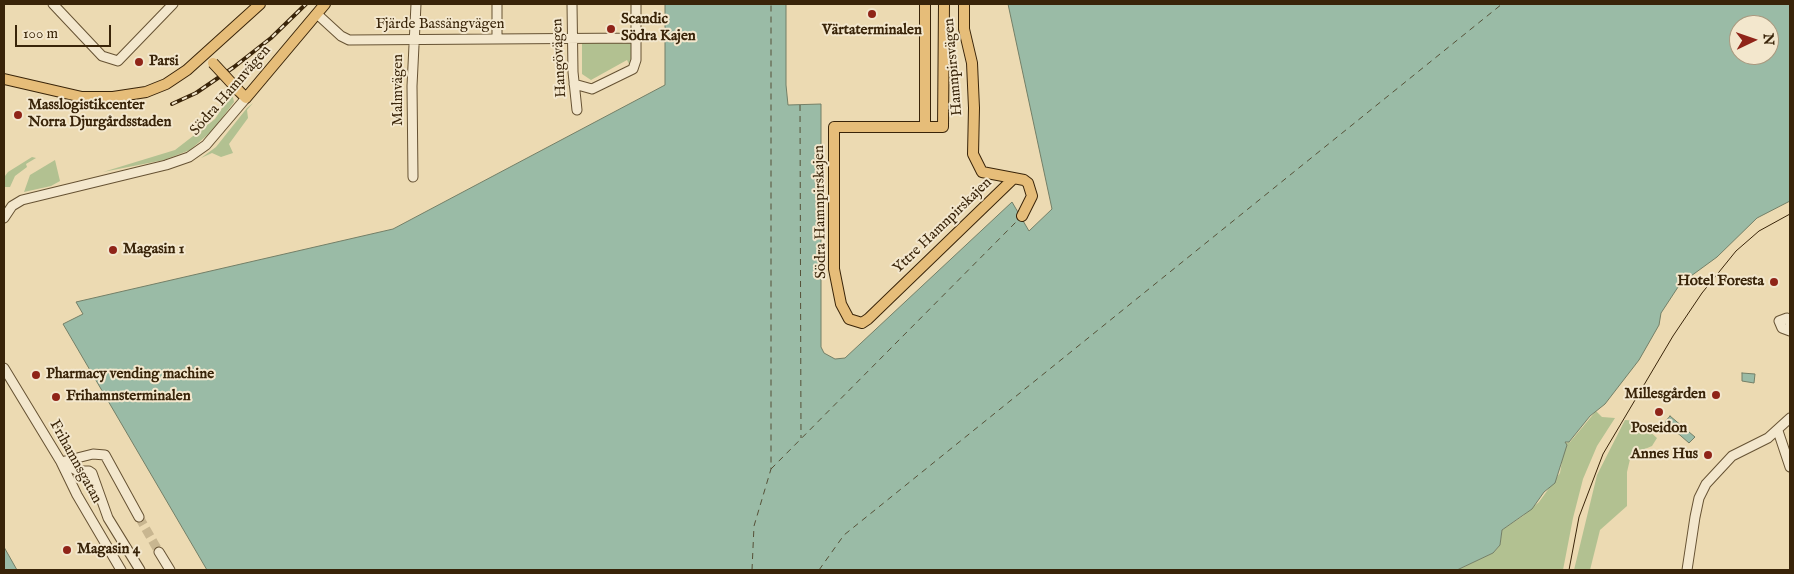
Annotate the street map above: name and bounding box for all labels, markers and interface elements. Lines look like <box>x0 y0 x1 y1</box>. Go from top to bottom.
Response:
marker: Värtaterminalen <box>866 8 878 20</box>
place label: Scandic Södra Kajen <box>621 11 696 46</box>
scale bar <box>18 15 114 47</box>
north arrow <box>1729 15 1779 65</box>
street label: Fjärde Bassängvägen <box>375 16 505 34</box>
street label: Hamnpirsvägen <box>941 17 967 117</box>
street label: Hangövägen <box>549 18 571 98</box>
place label: Värtaterminalen <box>822 22 922 40</box>
marker: Scandic Södra Kajen <box>605 23 617 35</box>
text: 100 m <box>23 24 58 43</box>
text: N <box>1759 33 1777 46</box>
street label: Södra Hamnvägen <box>187 42 275 140</box>
place label: Parsi <box>149 53 179 71</box>
street label: Malmvägen <box>390 54 408 126</box>
marker: Parsi <box>133 56 145 68</box>
place label: Masslogistikcenter Norra Djurgårdsstaden <box>28 97 171 132</box>
marker: Masslogistikcenter Norra Djurgårdsstaden <box>12 109 24 121</box>
street label: Södra Hamnpirskajen <box>811 145 831 279</box>
street label: Yttre Hamnpirskajen <box>890 174 996 278</box>
place label: Magasin 1 <box>123 241 184 259</box>
marker: Magasin 1 <box>107 244 119 256</box>
place label: Hotel Foresta <box>1677 273 1764 291</box>
marker: Hotel Foresta <box>1768 276 1780 288</box>
place label: Pharmacy vending machine <box>46 366 214 384</box>
marker: Pharmacy vending machine <box>30 369 42 381</box>
place label: Millesgården <box>1625 386 1706 404</box>
place label: Frihamnsterminalen <box>66 388 191 406</box>
marker: Millesgården <box>1710 389 1722 401</box>
marker: Frihamnsterminalen <box>50 391 62 403</box>
marker: Poseidon <box>1653 406 1665 418</box>
street label: Frihamnsgatan <box>45 417 105 507</box>
place label: Poseidon <box>1631 420 1687 438</box>
place label: Annes Hus <box>1631 446 1698 464</box>
marker: Annes Hus <box>1702 449 1714 461</box>
place label: Magasin 4 <box>77 541 140 559</box>
marker: Magasin 4 <box>61 544 73 556</box>

